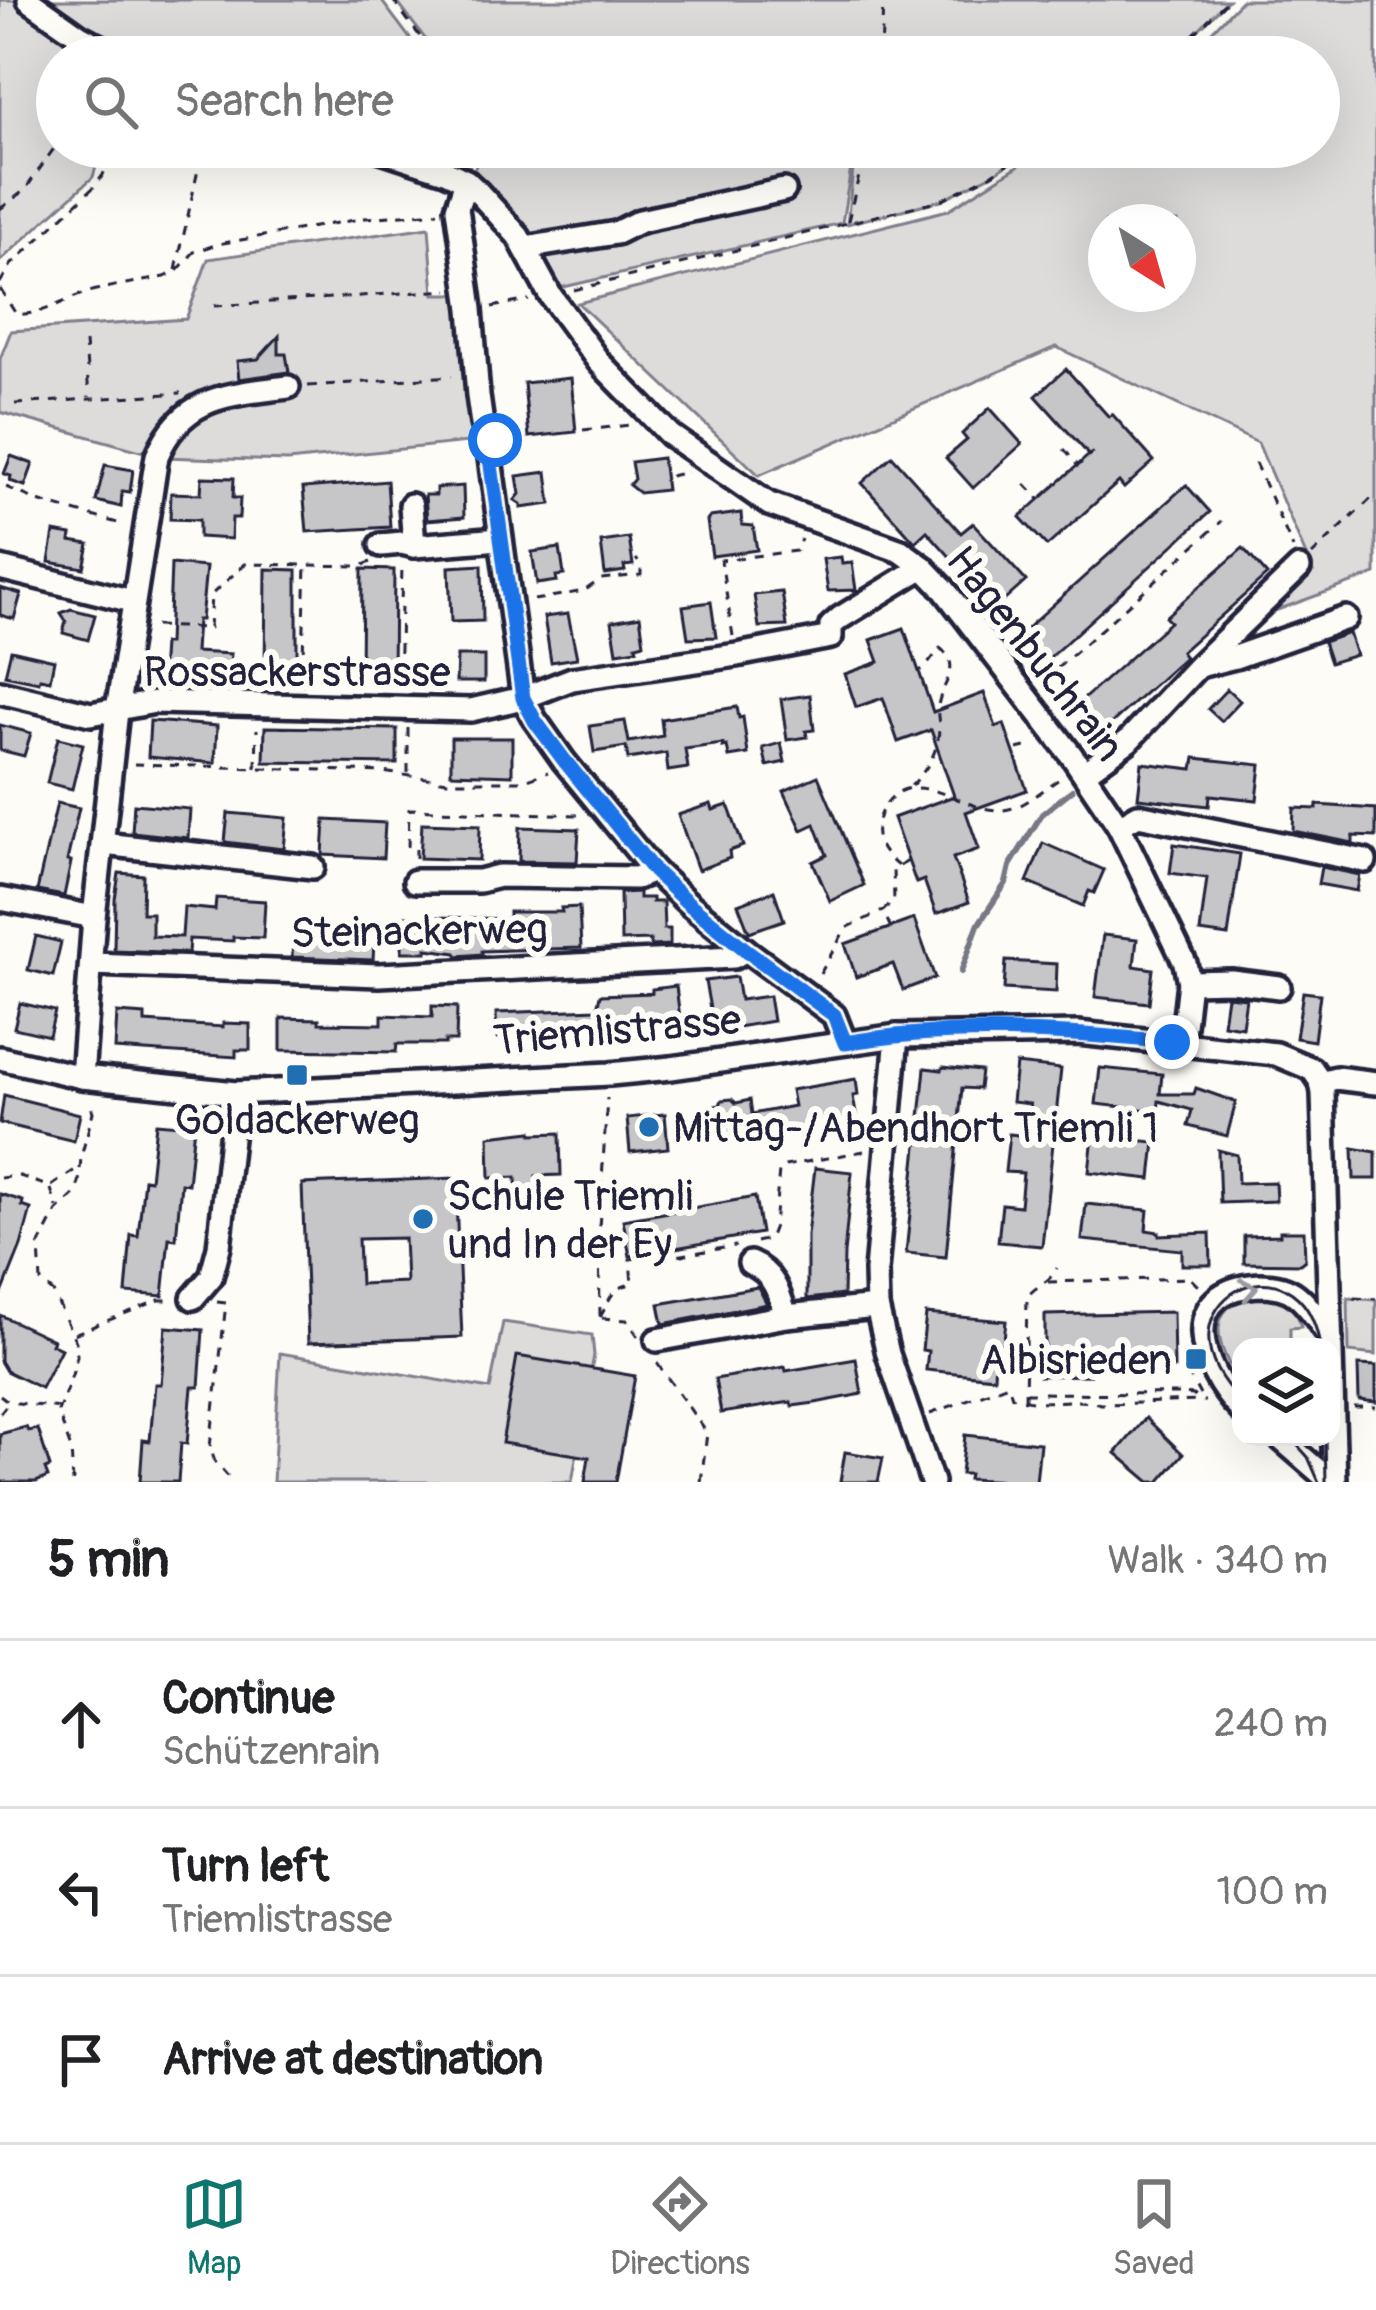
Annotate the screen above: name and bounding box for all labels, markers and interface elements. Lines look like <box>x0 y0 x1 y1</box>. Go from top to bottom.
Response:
search box <box>36 36 1340 168</box>
icon: search <box>78 69 144 135</box>
text: Search here <box>174 74 394 130</box>
north arrow <box>1088 204 1196 312</box>
route start <box>468 413 522 467</box>
street label: Hagenbuchrain <box>934 536 1135 772</box>
street label: Rossackerstrasse <box>144 647 451 699</box>
street label: Steinackerweg <box>290 904 548 960</box>
street label: Triemlistrasse <box>491 994 743 1068</box>
route end <box>1145 1015 1199 1069</box>
marker: Goldackerweg <box>284 1062 310 1088</box>
place label: Goldackerweg <box>174 1095 420 1147</box>
place label: Mittag-/Abendhort Triemli 1 <box>673 1103 1159 1155</box>
marker: Mittag-/Abendhort Triemli 1 <box>636 1114 662 1140</box>
place label: Schule Triemli und In der Ey <box>447 1171 693 1271</box>
marker: Schule Triemli und In der Ey <box>410 1206 436 1232</box>
one-way arrow <box>1239 1277 1259 1303</box>
place label: Albisrieden <box>980 1335 1172 1387</box>
map controls <box>1232 1338 1340 1446</box>
button: layers <box>1232 1338 1340 1446</box>
marker: Albisrieden <box>1183 1346 1209 1372</box>
text: 5 min <box>48 1528 169 1592</box>
text: Walk · 340 m <box>1107 1536 1328 1585</box>
text: Continue <box>162 1671 335 1727</box>
icon: ahead <box>48 1691 114 1757</box>
text: 240 m <box>1214 1699 1328 1748</box>
text: Schützenrain <box>162 1727 380 1776</box>
text: Turn left <box>162 1839 329 1895</box>
icon: left <box>48 1859 114 1925</box>
text: 100 m <box>1216 1867 1328 1916</box>
text: Triemlistrasse <box>162 1895 392 1944</box>
icon: arrive <box>48 2027 114 2093</box>
text: Arrive at destination <box>162 2032 543 2088</box>
tab: Map <box>181 2171 247 2284</box>
tab: Directions <box>610 2171 750 2284</box>
tab: Saved <box>1113 2171 1195 2284</box>

